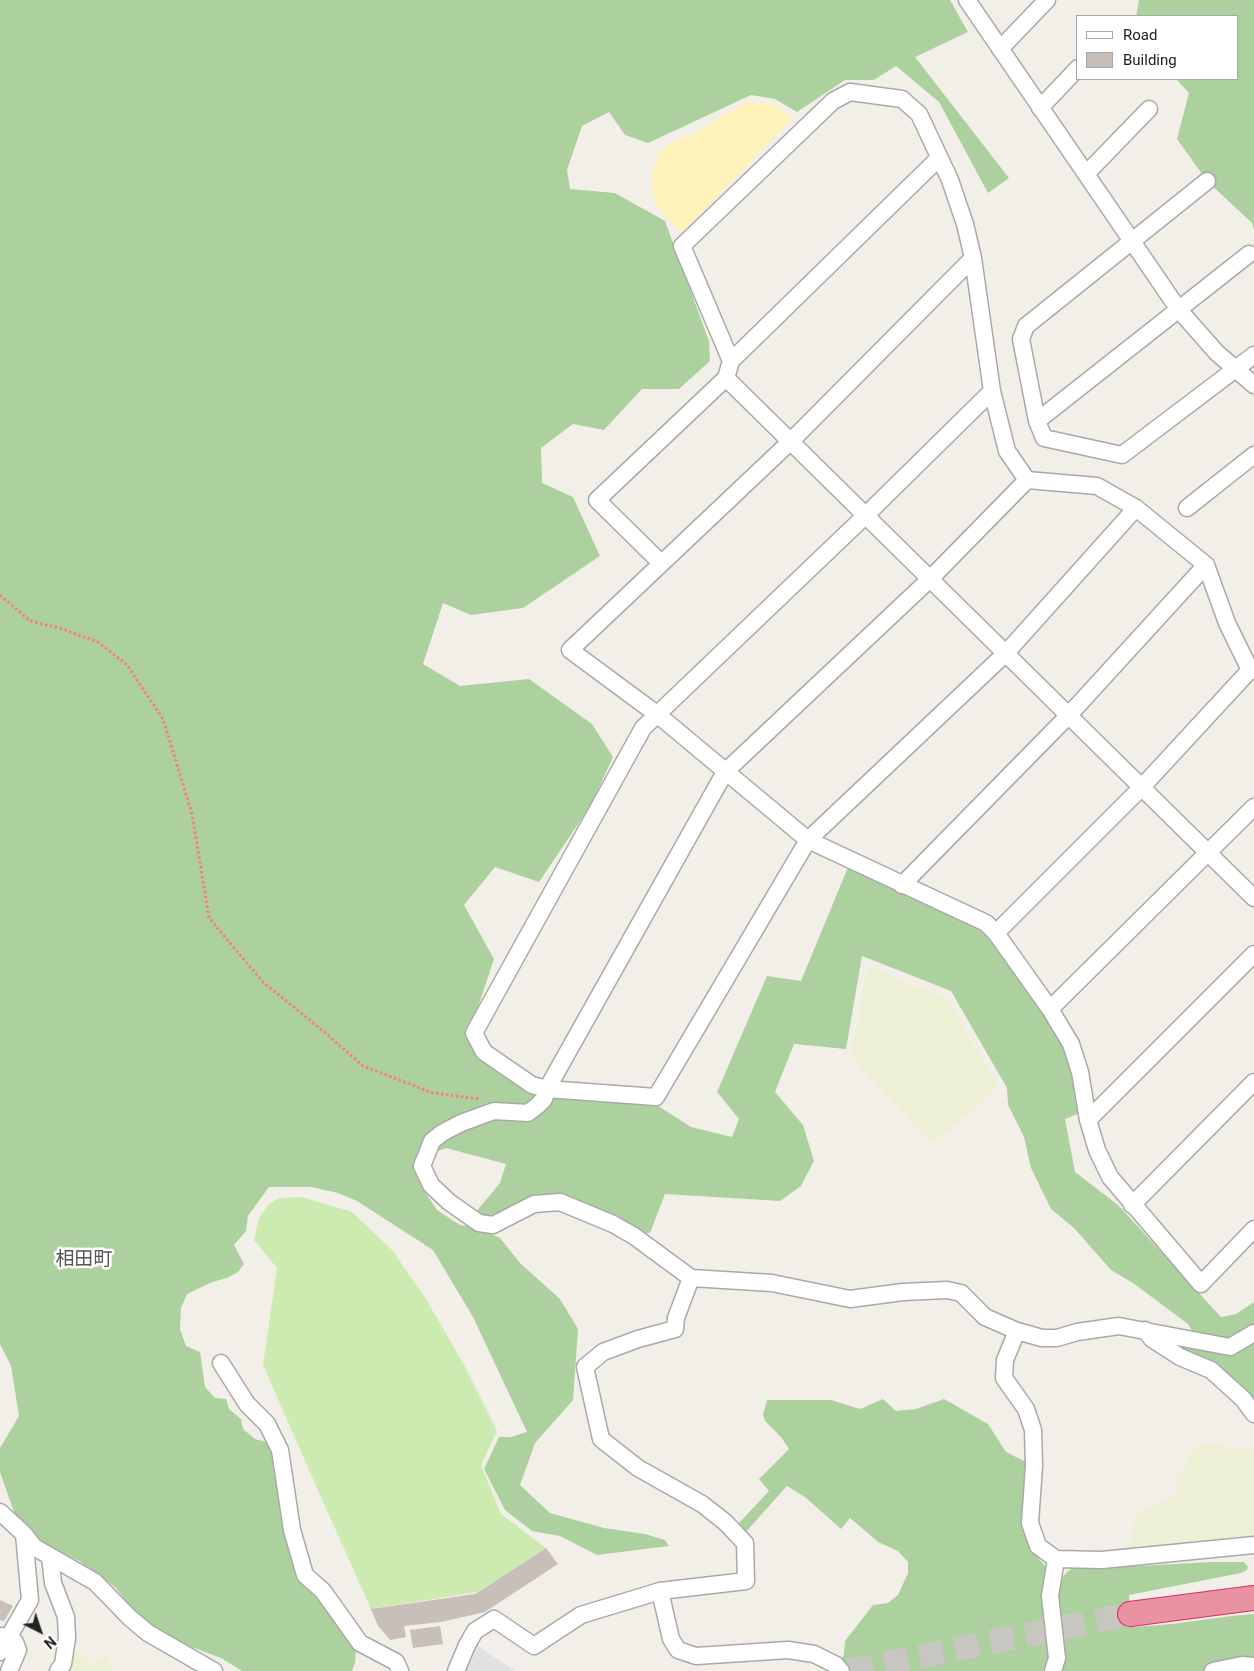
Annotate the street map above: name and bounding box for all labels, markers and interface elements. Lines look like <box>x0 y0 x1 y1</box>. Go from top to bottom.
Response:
legend <box>1076 15 1239 80</box>
text: Road <box>1123 26 1157 44</box>
text: Building <box>1123 51 1177 69</box>
district label: 相田町 <box>56 1249 112 1271</box>
north arrow <box>15 1606 65 1656</box>
text: N <box>41 1633 59 1652</box>

